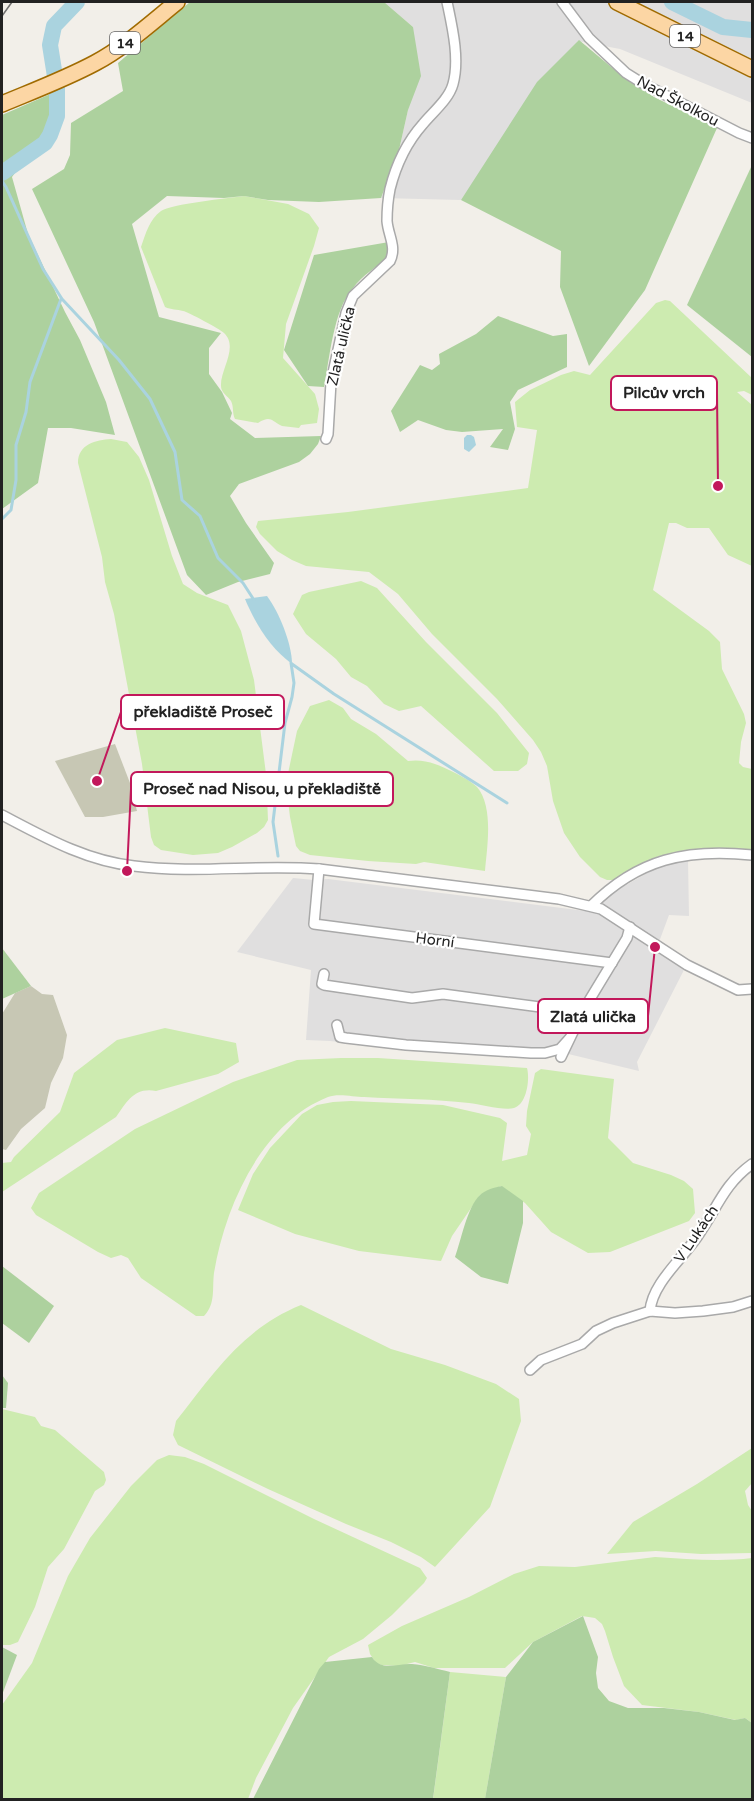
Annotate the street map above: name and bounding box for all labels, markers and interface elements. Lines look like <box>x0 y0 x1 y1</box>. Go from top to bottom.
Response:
road number: 14 <box>670 25 700 47</box>
road number: 14 <box>110 32 140 54</box>
street label: Nad Školkou <box>634 72 722 130</box>
street label: Zlatá ulička <box>323 305 359 387</box>
callout: Pilcův vrch <box>611 376 717 410</box>
text: Pilcův vrch <box>623 383 705 403</box>
callout: překladiště Proseč <box>121 695 284 729</box>
text: překladiště Proseč <box>133 702 273 722</box>
callout: Proseč nad Nisou, u překladiště <box>131 772 393 806</box>
text: Proseč nad Nisou, u překladiště <box>143 779 381 799</box>
street label: Horní <box>415 929 456 951</box>
callout: Zlatá ulička <box>538 999 648 1033</box>
text: Zlatá ulička <box>550 1007 636 1027</box>
street label: V Lukách <box>670 1202 722 1266</box>

